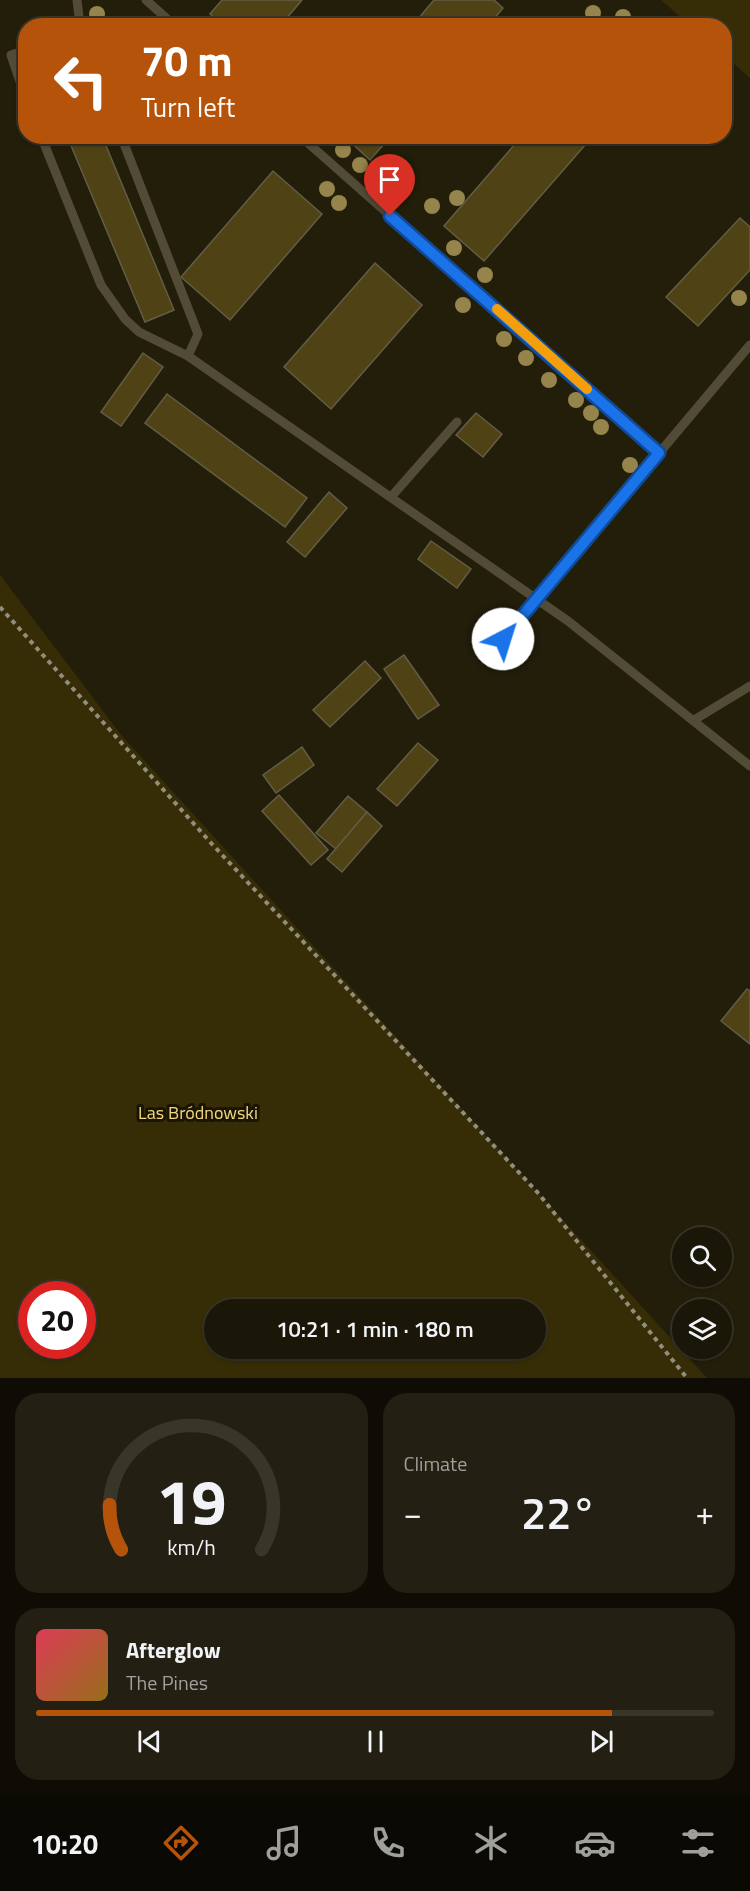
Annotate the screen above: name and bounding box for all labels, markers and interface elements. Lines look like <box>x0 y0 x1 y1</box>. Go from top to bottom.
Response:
text: 70 m <box>141 28 233 92</box>
icon: left <box>42 42 120 120</box>
text: Turn left <box>141 86 235 127</box>
pin <box>364 154 415 216</box>
icon: arrive <box>373 163 406 196</box>
position arrow <box>471 607 535 671</box>
park label: Las Bródnowski <box>138 1099 258 1126</box>
map controls <box>672 1227 732 1359</box>
button: search <box>672 1227 732 1287</box>
speed limit sign: 20 <box>18 1281 96 1359</box>
button: layers <box>672 1299 732 1359</box>
text: 10:21 · 1 min · 180 m <box>276 1312 474 1346</box>
text: Climate <box>404 1448 467 1479</box>
text: 19 <box>156 1453 226 1548</box>
text: 22° <box>521 1478 597 1546</box>
text: − <box>404 1488 422 1538</box>
text: + <box>696 1488 714 1538</box>
text: km/h <box>167 1531 216 1563</box>
text: Afterglow <box>126 1633 221 1667</box>
text: The Pines <box>126 1667 208 1698</box>
icon: previous <box>133 1725 166 1758</box>
icon: pause <box>359 1725 392 1758</box>
icon: next <box>585 1725 618 1758</box>
icon: directions <box>160 1822 202 1864</box>
icon: music <box>263 1822 305 1864</box>
icon: phone <box>367 1822 409 1864</box>
icon: climate <box>470 1822 512 1864</box>
icon: car <box>574 1822 616 1864</box>
icon: filters <box>677 1822 719 1864</box>
text: 10:20 <box>31 1823 98 1864</box>

